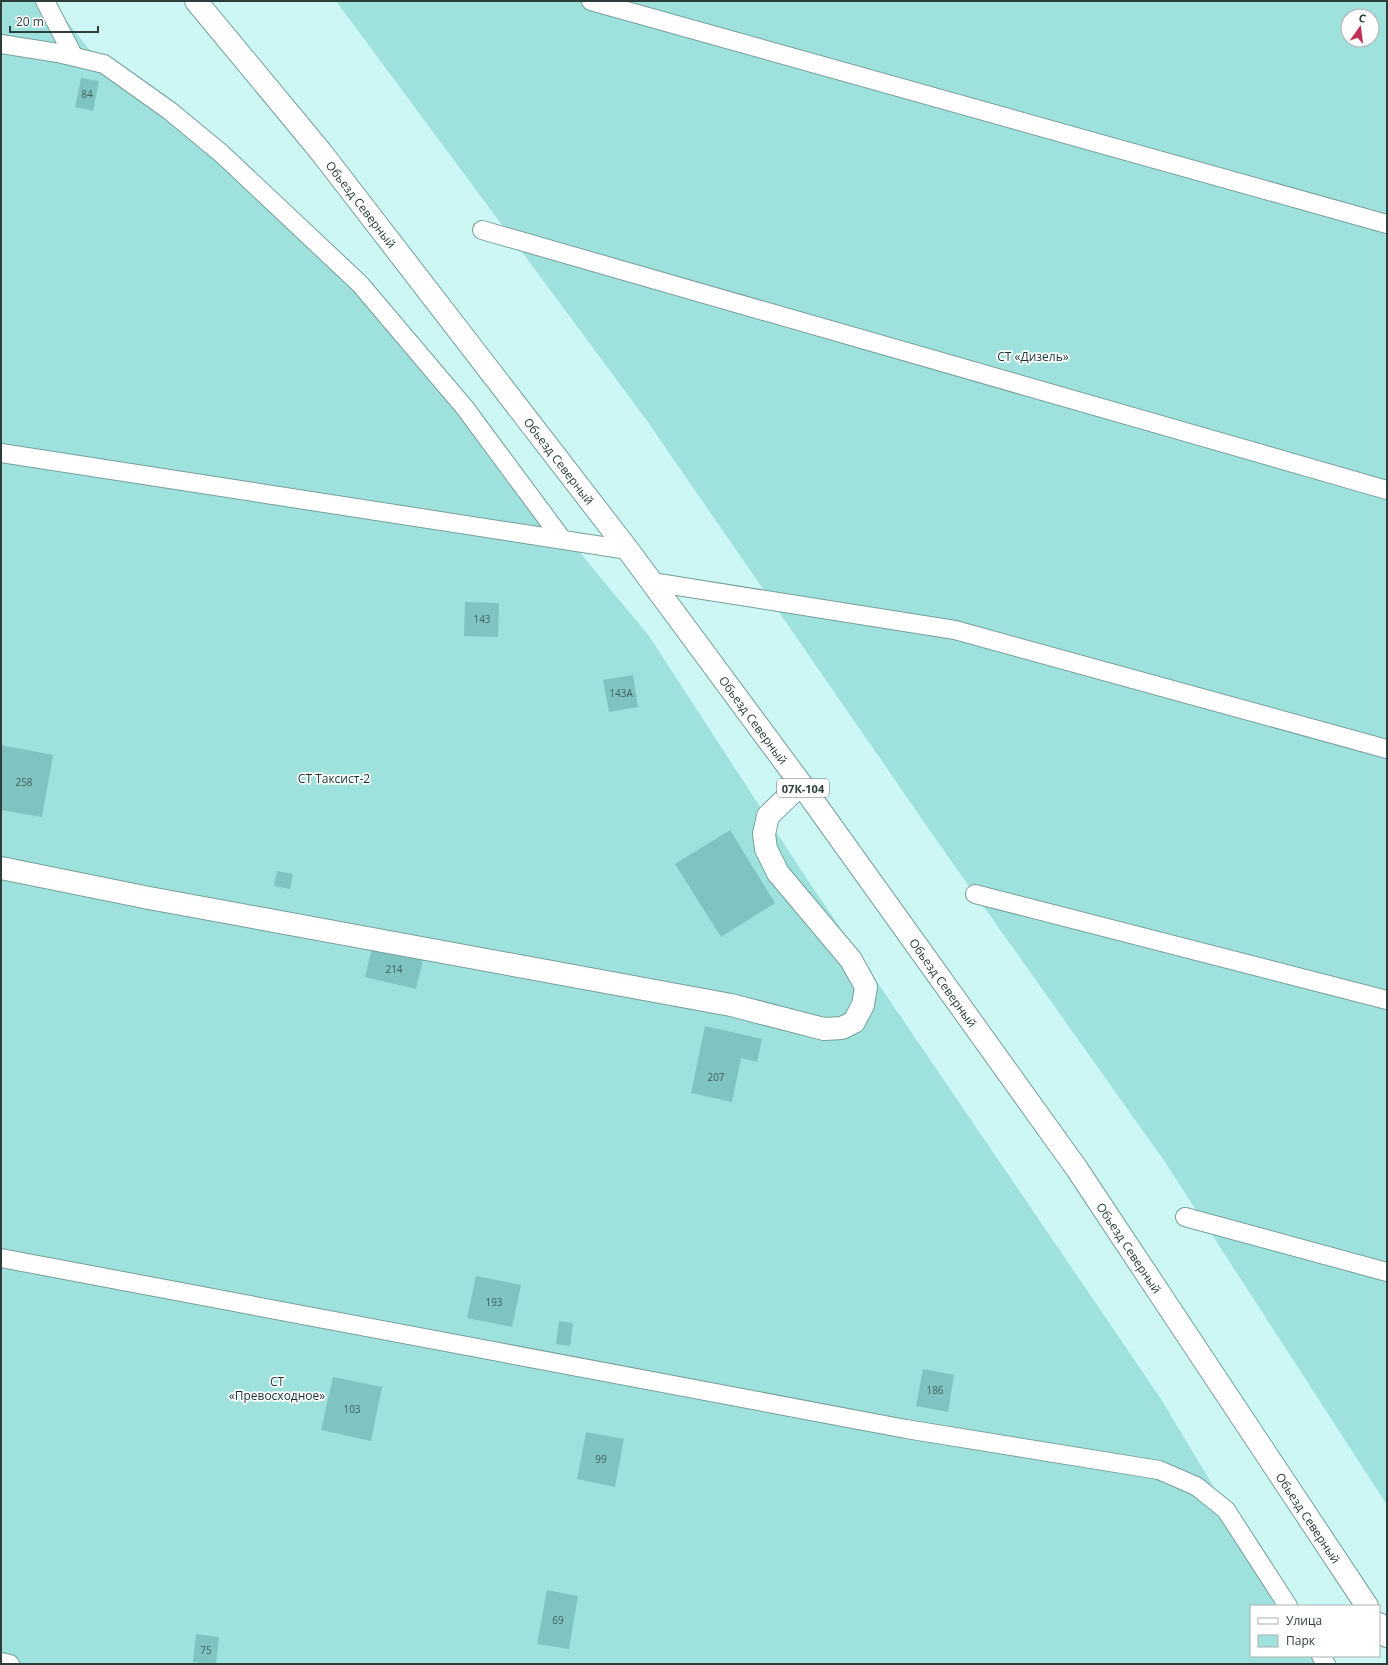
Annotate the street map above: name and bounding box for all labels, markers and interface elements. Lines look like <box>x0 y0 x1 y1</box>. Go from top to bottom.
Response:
scale bar <box>10 8 98 34</box>
north arrow <box>1340 8 1380 48</box>
text: С <box>1357 10 1368 26</box>
text: 20 m <box>16 13 44 30</box>
house number: 84 <box>81 87 93 101</box>
street label: Обьезд Северный <box>322 157 400 251</box>
park label: СТ «Дизель» <box>997 348 1069 365</box>
street label: Обьезд Северный <box>520 414 598 508</box>
house number: 143 <box>473 612 491 626</box>
street label: Обьезд Северный <box>715 672 792 768</box>
house number: 143А <box>609 686 633 700</box>
park label: СТ Таксист-2 <box>298 770 370 787</box>
house number: 258 <box>15 775 33 789</box>
road number: 07К-104 <box>777 779 829 797</box>
street label: Обьезд Северный <box>906 935 981 1031</box>
house number: 214 <box>385 962 403 976</box>
house number: 207 <box>707 1070 725 1084</box>
street label: Обьезд Северный <box>1093 1199 1166 1297</box>
house number: 193 <box>485 1295 503 1309</box>
park label: СТ «Превосходное» <box>229 1373 325 1404</box>
house number: 186 <box>926 1383 944 1397</box>
house number: 103 <box>343 1402 361 1416</box>
house number: 99 <box>595 1452 607 1466</box>
street label: Обьезд Северный <box>1272 1469 1345 1567</box>
legend <box>1250 1605 1380 1657</box>
text: Улица <box>1286 1612 1322 1629</box>
house number: 69 <box>552 1613 564 1627</box>
text: Парк <box>1286 1632 1316 1649</box>
house number: 75 <box>200 1643 212 1657</box>

